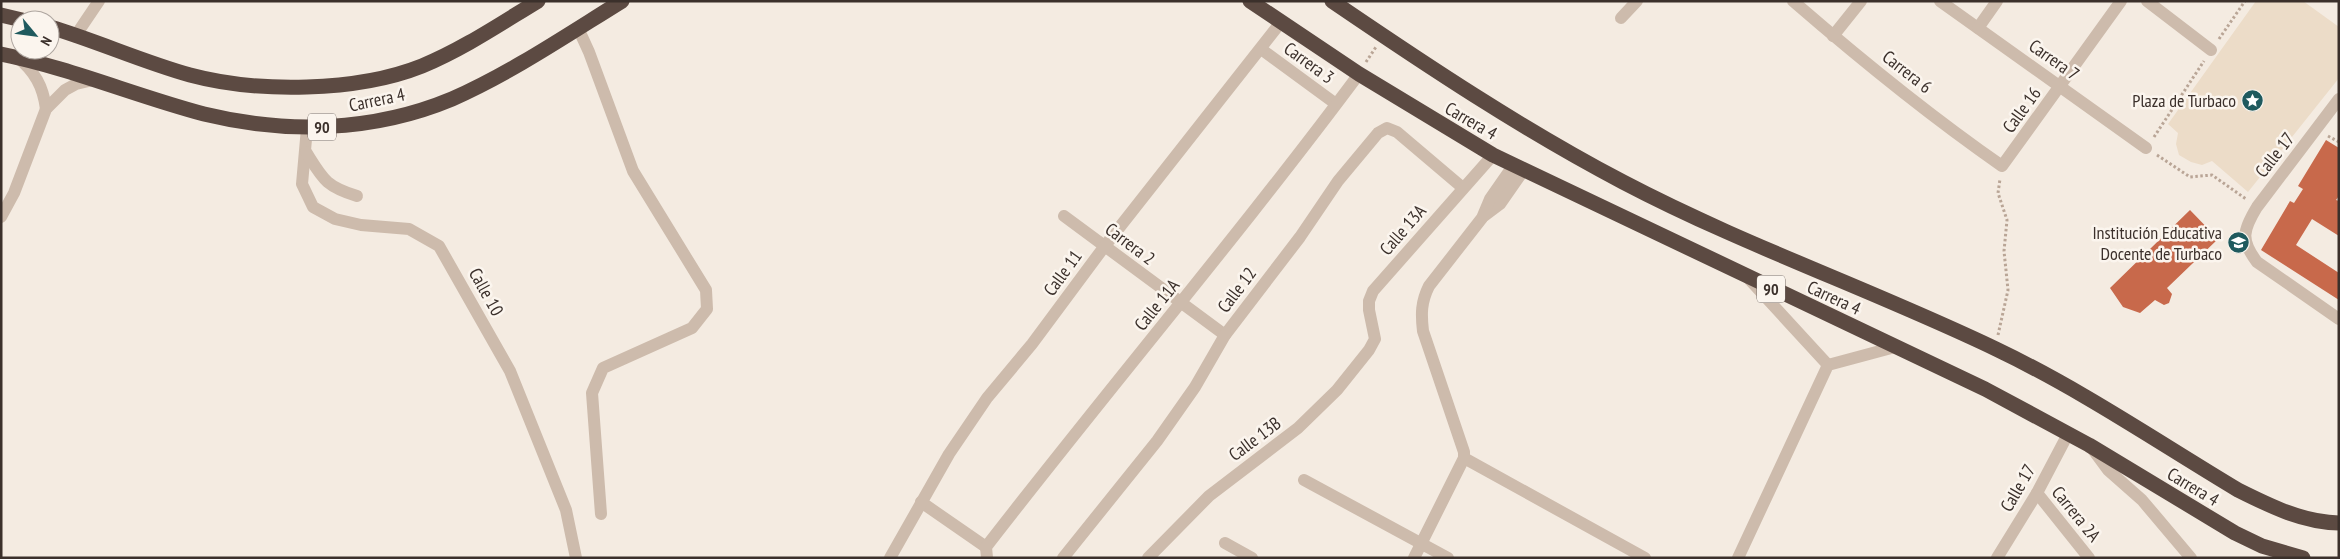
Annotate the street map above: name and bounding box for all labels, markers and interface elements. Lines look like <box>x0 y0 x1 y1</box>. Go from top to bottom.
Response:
north arrow <box>10 10 60 60</box>
text: N <box>37 34 56 49</box>
street label: Carrera 7 <box>2025 34 2084 85</box>
street label: Carrera 3 <box>1280 37 1339 89</box>
street label: Carrera 6 <box>1878 45 1937 98</box>
street label: Carrera 4 <box>347 82 407 117</box>
street label: Calle 16 <box>1997 82 2046 137</box>
place label: Plaza de Turbaco <box>2132 89 2236 112</box>
place icon: Plaza de Turbaco <box>2240 89 2264 113</box>
street label: Carrera 4 <box>1441 96 1501 145</box>
road number: 90 <box>308 114 336 140</box>
street label: Calle 17 <box>2250 127 2299 182</box>
street label: Calle 13A <box>1374 199 1431 260</box>
street label: Carrera 2 <box>1101 217 1160 270</box>
place label: Institución Educativa Docente de Turbaco <box>2092 221 2222 265</box>
school or university icon: Institución Educativa Docente de Turbaco <box>2226 231 2250 255</box>
street label: Calle 11 <box>1038 245 1087 300</box>
street label: Calle 12 <box>1212 262 1261 317</box>
street label: Calle 10 <box>464 264 509 320</box>
street label: Calle 11A <box>1129 274 1185 335</box>
street label: Carrera 4 <box>1804 275 1865 320</box>
road number: 90 <box>1757 276 1785 302</box>
street label: Calle 13B <box>1224 412 1285 466</box>
street label: Calle 17 <box>1995 460 2040 516</box>
street label: Carrera 4 <box>2163 462 2223 511</box>
street label: Carrera 2A <box>2047 481 2106 547</box>

